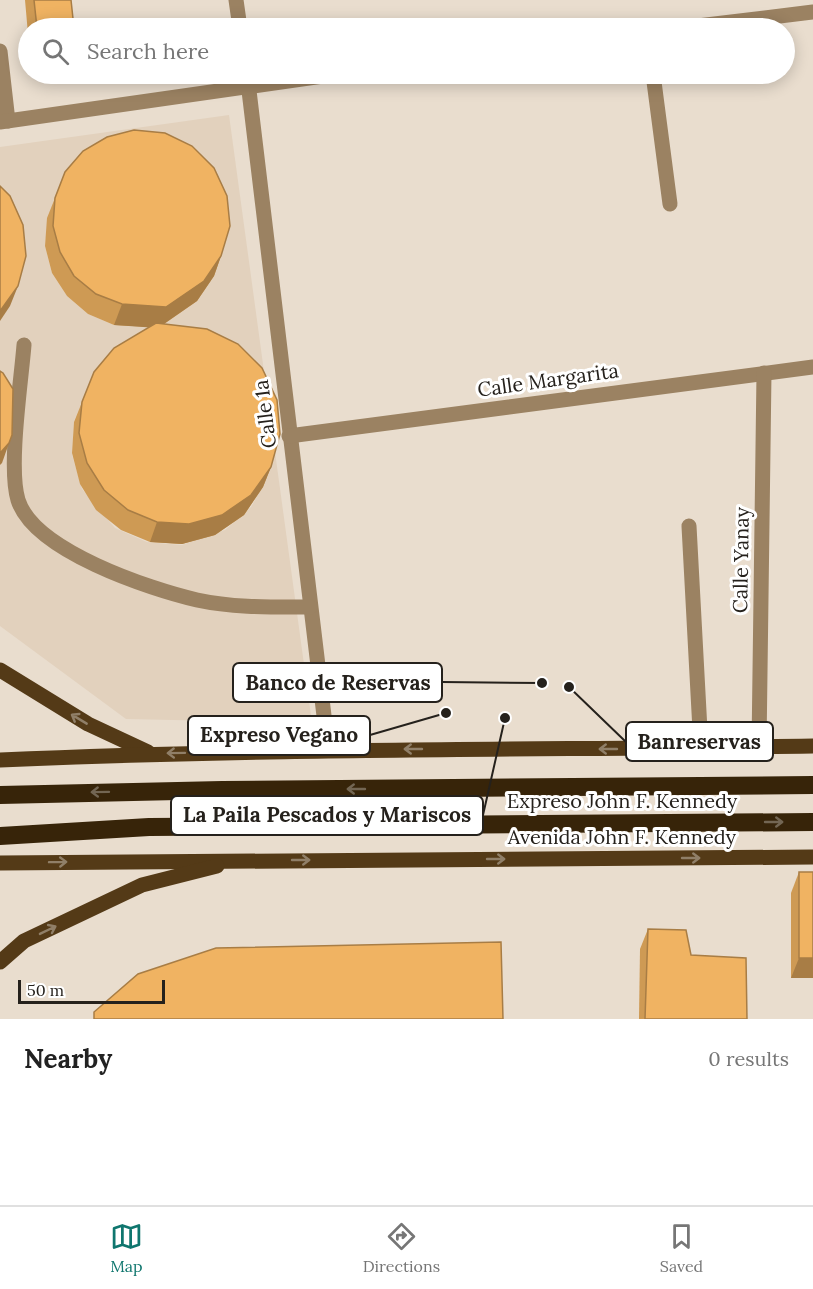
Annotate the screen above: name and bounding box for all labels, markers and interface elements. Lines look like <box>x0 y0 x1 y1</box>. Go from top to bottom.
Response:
search box <box>18 18 795 84</box>
icon: search <box>39 35 72 68</box>
text: Search here <box>87 37 209 65</box>
street label: Calle Margarita <box>476 357 620 402</box>
street label: Calle 1a <box>248 378 281 450</box>
street label: Calle Yanay <box>727 506 754 613</box>
callout: Banco de Reservas <box>233 663 442 702</box>
text: Banco de Reservas <box>245 669 431 696</box>
one-way arrow <box>71 712 88 724</box>
callout: Expreso Vegano <box>188 716 370 755</box>
text: Expreso Vegano <box>200 721 358 748</box>
callout: Banreservas <box>626 722 773 761</box>
text: Banreservas <box>637 728 761 755</box>
one-way arrow <box>403 743 423 755</box>
one-way arrow <box>598 743 618 755</box>
one-way arrow <box>166 747 186 758</box>
one-way arrow <box>346 783 366 795</box>
one-way arrow <box>91 786 111 797</box>
street label: Expreso John F. Kennedy <box>507 788 738 813</box>
callout: La Paila Pescados y Mariscos <box>171 796 483 835</box>
text: La Paila Pescados y Mariscos <box>183 801 471 828</box>
one-way arrow <box>764 816 784 828</box>
street label: Avenida John F. Kennedy <box>507 824 737 849</box>
one-way arrow <box>681 852 701 864</box>
one-way arrow <box>486 853 506 865</box>
one-way arrow <box>291 854 311 866</box>
one-way arrow <box>48 856 68 868</box>
one-way arrow <box>39 924 57 935</box>
scale bar <box>18 977 165 1004</box>
text: 50 m <box>27 980 64 1000</box>
text: Nearby <box>24 1042 112 1075</box>
text: 0 results <box>708 1046 789 1071</box>
tab: Map <box>110 1220 143 1276</box>
tab: Directions <box>363 1220 440 1276</box>
tab: Saved <box>660 1220 703 1276</box>

